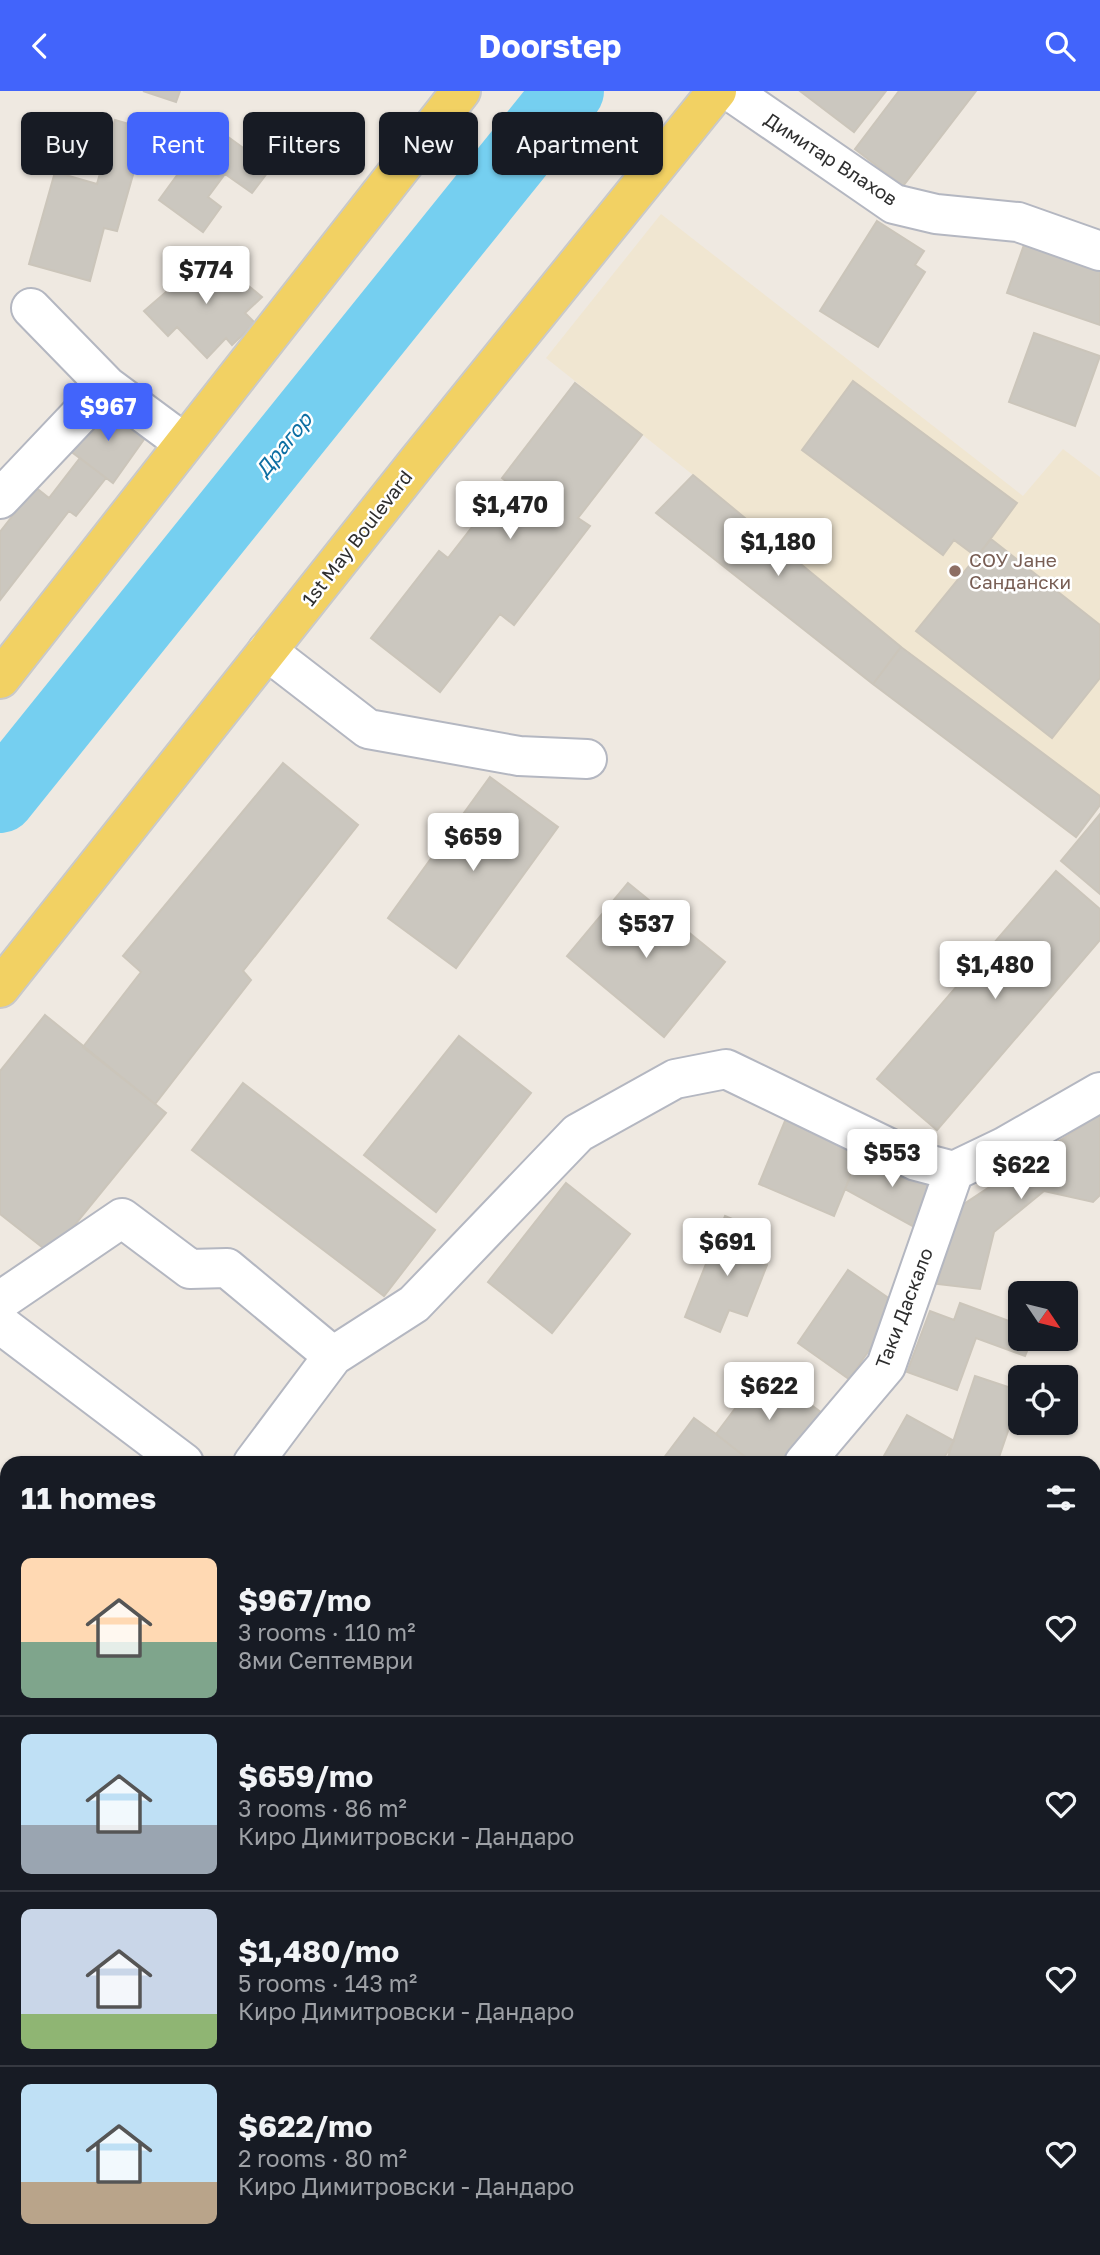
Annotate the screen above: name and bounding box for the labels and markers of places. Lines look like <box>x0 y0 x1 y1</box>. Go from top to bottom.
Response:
pin: $774 <box>165 247 247 306</box>
pin: $967 <box>67 383 149 443</box>
pin: $1,470 <box>453 482 567 541</box>
pin: $1,180 <box>721 519 835 578</box>
place label: СОУ Јане Сандански <box>969 548 1071 593</box>
marker: СОУ Јане Сандански <box>947 563 963 579</box>
pin: $659 <box>432 813 514 873</box>
pin: $537 <box>605 901 687 960</box>
pin: $1,480 <box>938 941 1052 1001</box>
pin: $553 <box>851 1129 933 1189</box>
pin: $622 <box>980 1141 1062 1201</box>
pin: $691 <box>686 1219 768 1278</box>
pin: $622 <box>728 1363 810 1422</box>

